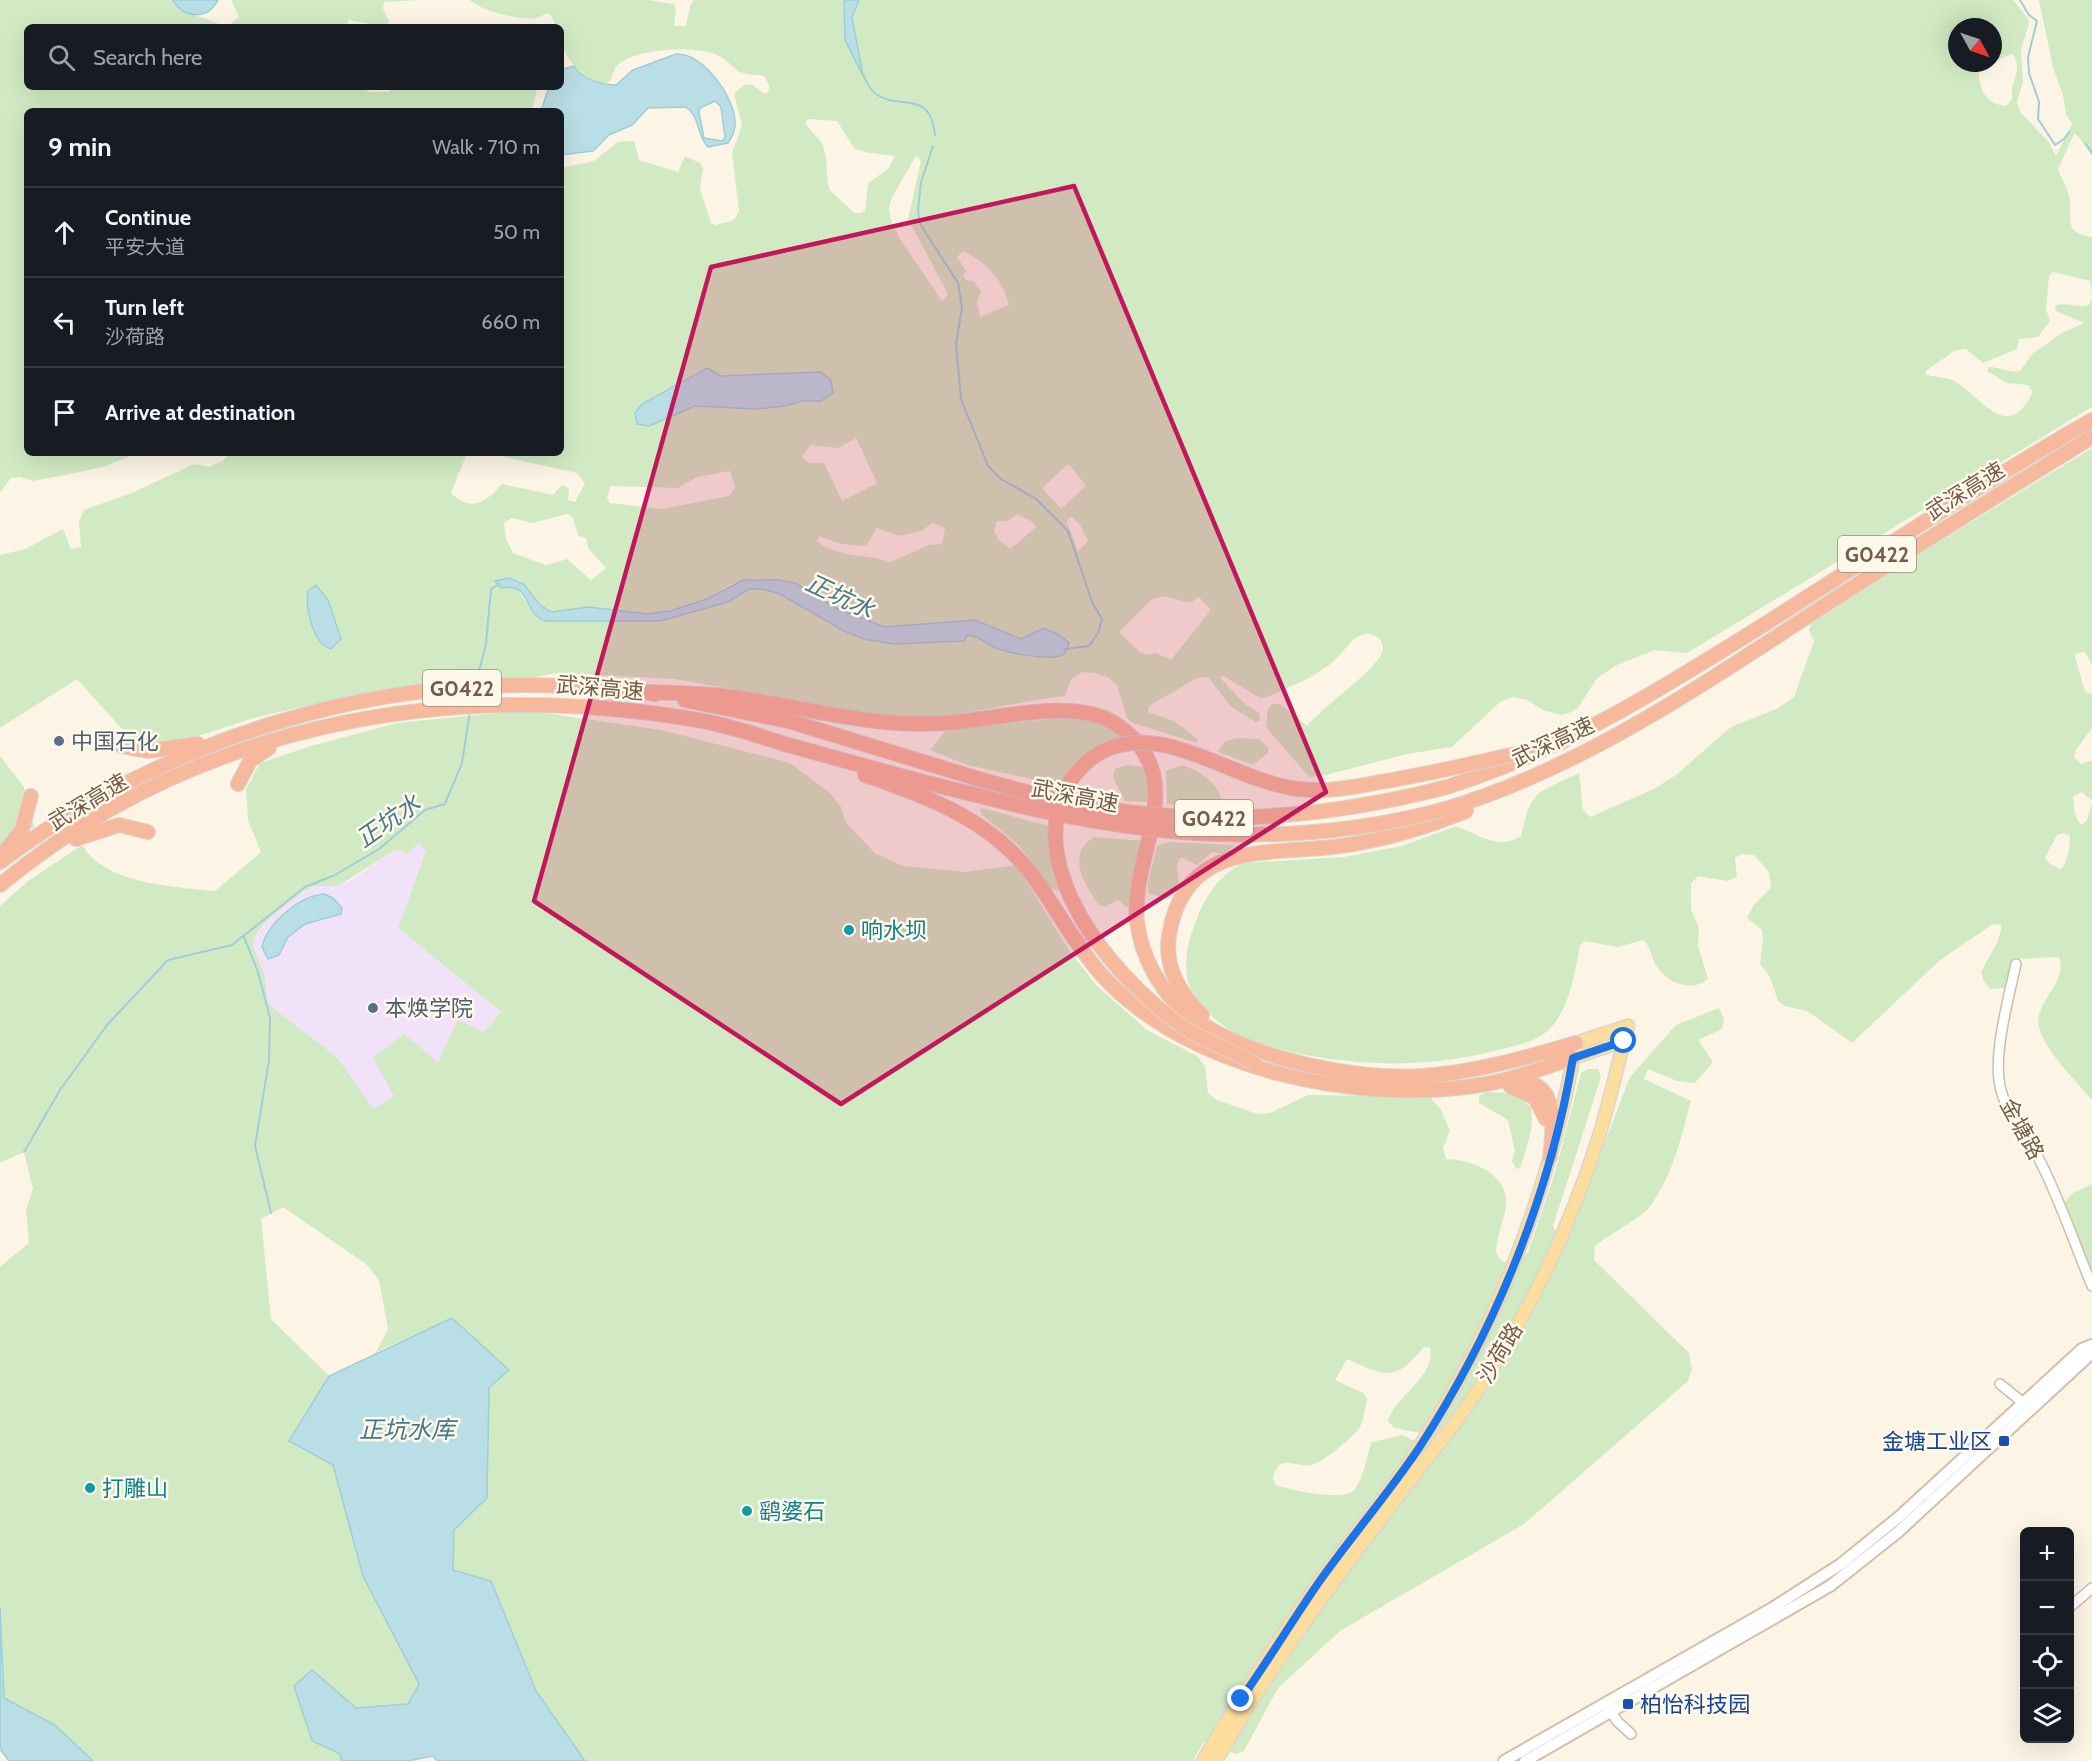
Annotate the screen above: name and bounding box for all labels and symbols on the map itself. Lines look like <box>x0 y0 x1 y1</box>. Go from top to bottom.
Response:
north arrow <box>1948 18 2002 72</box>
street label: 武深高速 <box>1921 456 2009 526</box>
road number: G0422 <box>1838 536 1916 572</box>
water label: 正坑水 <box>801 568 880 625</box>
road number: G0422 <box>423 670 501 706</box>
street label: 武深高速 <box>555 671 645 705</box>
street label: 武深高速 <box>1507 711 1599 773</box>
place label: 中国石化 <box>71 728 159 755</box>
marker: 中国石化 <box>52 734 66 748</box>
street label: 武深高速 <box>43 768 133 836</box>
street label: 武深高速 <box>1029 774 1121 818</box>
water label: 正坑水 <box>350 788 427 854</box>
road number: G0422 <box>1175 800 1253 836</box>
place label: 响水坝 <box>861 917 927 944</box>
marker: 响水坝 <box>842 923 856 937</box>
place label: 本焕学院 <box>385 995 473 1022</box>
marker: 本焕学院 <box>366 1001 380 1015</box>
route start <box>1610 1027 1636 1053</box>
street label: 金塘路 <box>1994 1094 2050 1164</box>
street label: 沙荷路 <box>1471 1318 1529 1388</box>
water label: 正坑水库 <box>359 1415 459 1444</box>
place label: 金塘工业区 <box>1882 1428 1992 1455</box>
marker: 金塘工业区 <box>1997 1434 2011 1448</box>
place label: 打雕山 <box>102 1475 168 1502</box>
marker: 打雕山 <box>83 1481 97 1495</box>
place label: 鹞婆石 <box>759 1498 825 1525</box>
marker: 鹞婆石 <box>740 1504 754 1518</box>
route end <box>1227 1685 1253 1711</box>
place label: 柏怡科技园 <box>1640 1691 1750 1718</box>
marker: 柏怡科技园 <box>1621 1697 1635 1711</box>

